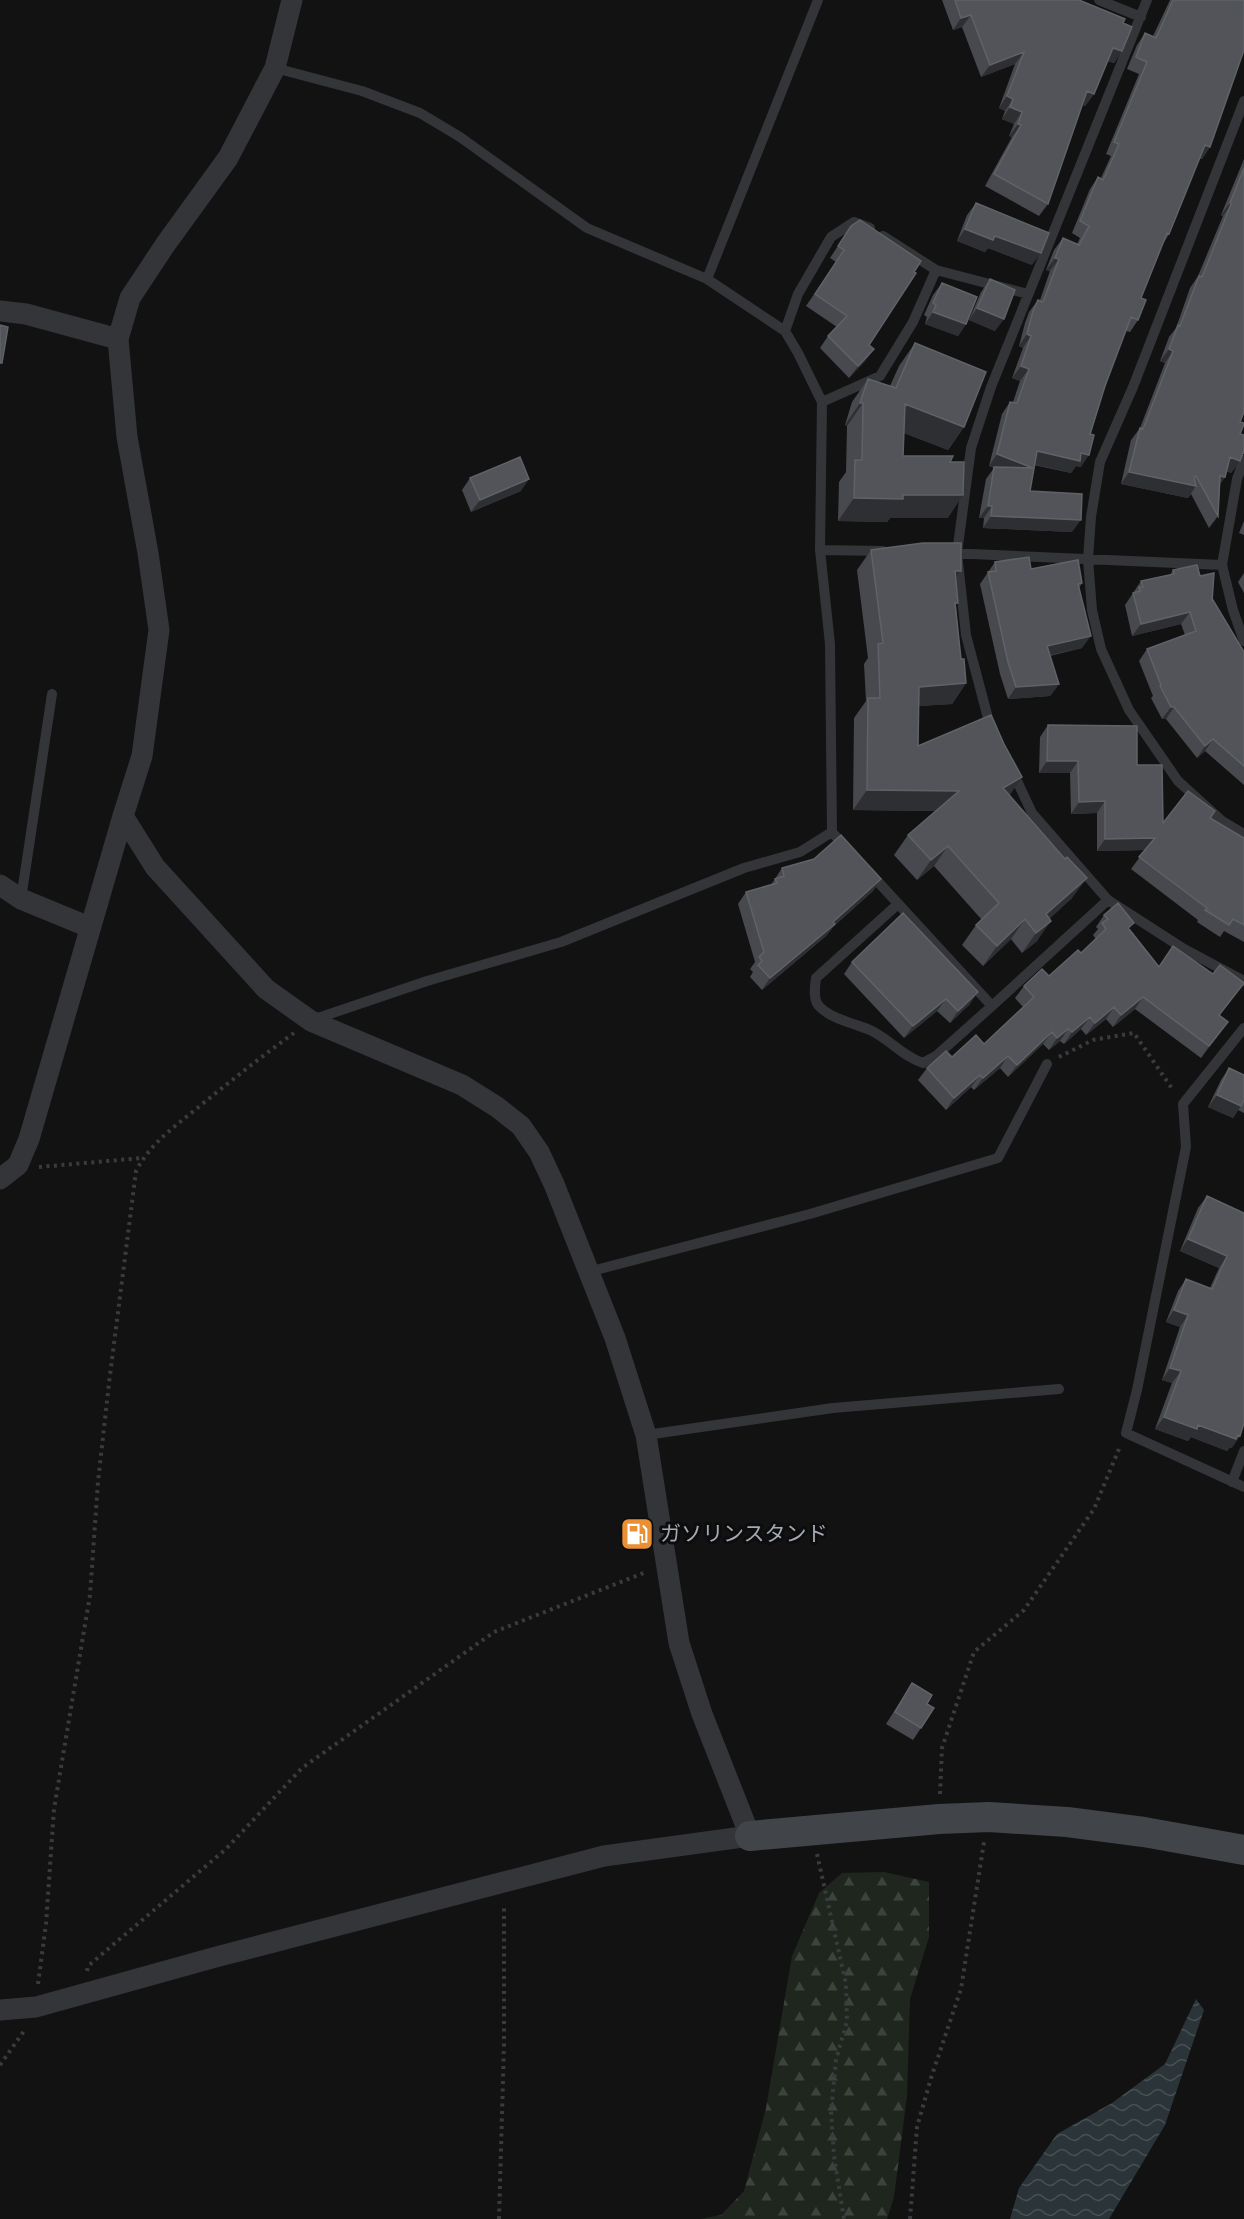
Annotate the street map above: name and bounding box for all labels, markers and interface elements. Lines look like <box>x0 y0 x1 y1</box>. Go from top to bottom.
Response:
fuel station icon: ガソリンスタンド <box>619 1516 655 1552</box>
place label: ガソリンスタンド <box>660 1521 828 1546</box>

